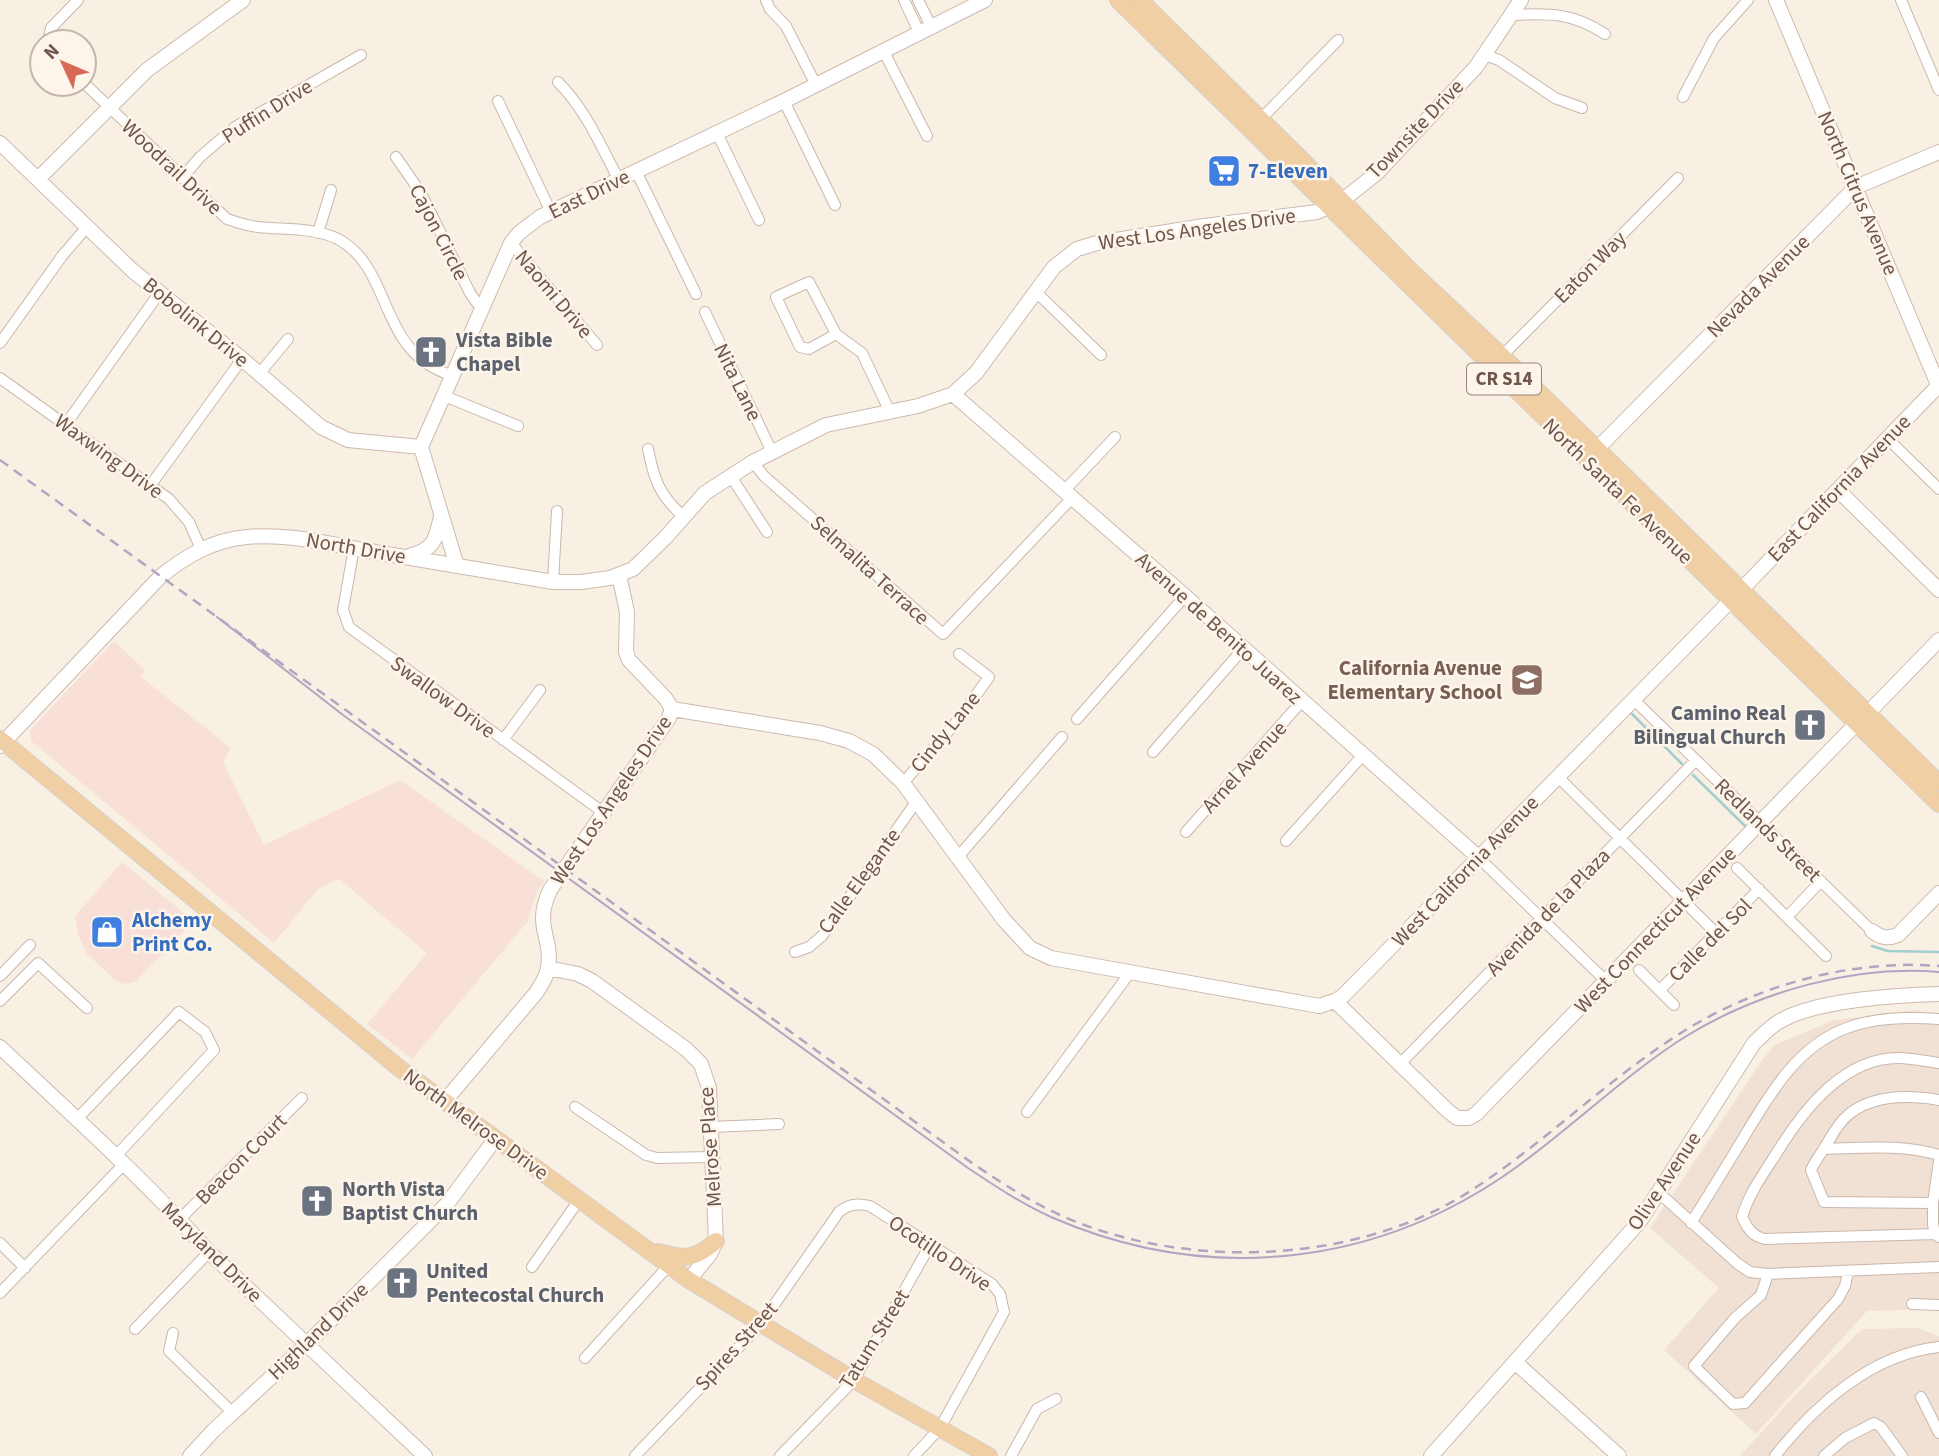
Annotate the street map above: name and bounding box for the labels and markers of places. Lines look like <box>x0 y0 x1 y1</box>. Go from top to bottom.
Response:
supermarket icon: 7-Eleven <box>1205 152 1243 190</box>
place label: 7-Eleven <box>1248 156 1328 186</box>
place label: Vista Bible Chapel <box>455 325 553 379</box>
church icon: Vista Bible Chapel <box>412 333 450 371</box>
place label: California Avenue Elementary School <box>1328 653 1502 707</box>
school or university icon: California Avenue Elementary School <box>1508 661 1546 699</box>
place label: Camino Real Bilingual Church <box>1633 698 1786 752</box>
church icon: Camino Real Bilingual Church <box>1791 706 1829 744</box>
place label: Alchemy Print Co. <box>131 905 213 959</box>
shop icon: Alchemy Print Co. <box>88 913 126 951</box>
place label: North Vista Baptist Church <box>342 1174 478 1228</box>
church icon: North Vista Baptist Church <box>298 1182 336 1220</box>
place label: United Pentecostal Church <box>426 1256 604 1310</box>
church icon: United Pentecostal Church <box>383 1264 421 1302</box>

